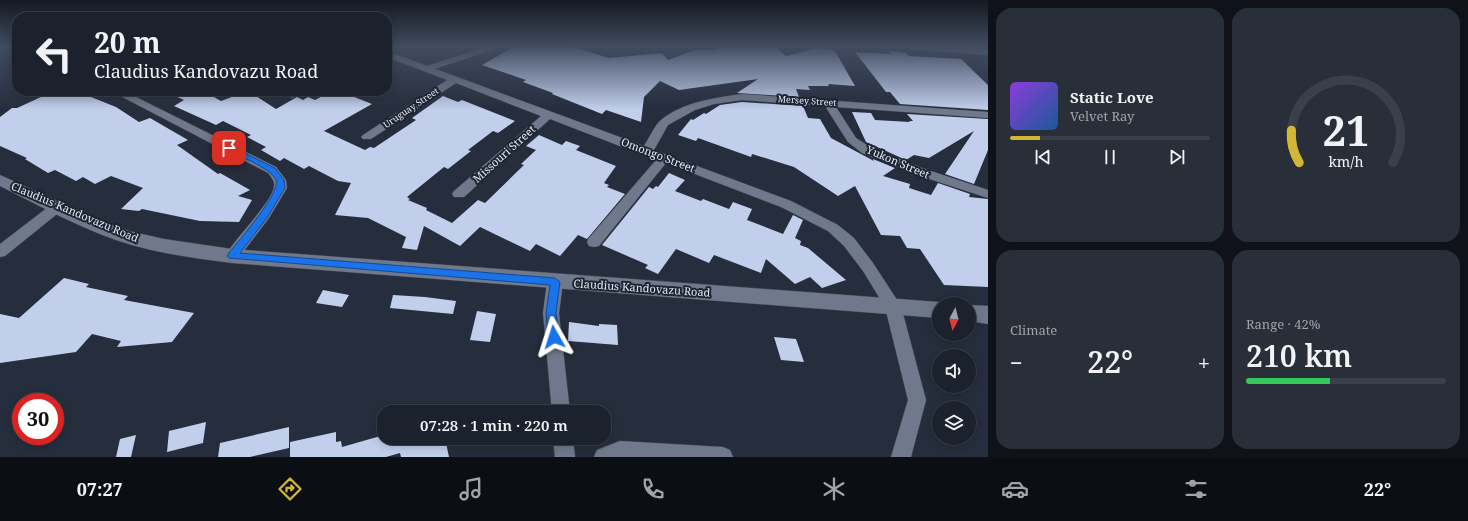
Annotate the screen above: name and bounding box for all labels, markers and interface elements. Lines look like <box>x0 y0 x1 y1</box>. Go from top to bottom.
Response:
text: 20 m <box>94 23 161 61</box>
icon: left <box>28 28 80 80</box>
text: Claudius Kandovazu Road <box>94 59 318 83</box>
street label: Uruguay Street <box>380 84 441 131</box>
text: Static Love <box>1070 87 1154 107</box>
street label: Mersey Street <box>777 92 837 109</box>
text: 21 <box>1322 102 1370 158</box>
text: Velvet Ray <box>1070 107 1134 125</box>
street label: Missouri Street <box>469 121 538 186</box>
pin <box>212 131 246 165</box>
street label: Omongo Street <box>619 134 697 176</box>
icon: arrive <box>218 137 240 159</box>
street label: Yukon Street <box>863 141 932 182</box>
icon: previous <box>1032 146 1054 168</box>
icon: pause <box>1099 146 1121 168</box>
icon: next <box>1166 146 1188 168</box>
text: km/h <box>1328 152 1364 171</box>
street label: Claudius Kandovazu Road <box>9 178 141 245</box>
street label: Claudius Kandovazu Road <box>573 275 711 300</box>
north arrow <box>932 297 976 341</box>
map controls <box>932 297 976 445</box>
text: Range · 42% <box>1246 315 1320 333</box>
position arrow <box>533 316 575 358</box>
text: Climate <box>1010 321 1057 339</box>
text: 210 km <box>1246 335 1352 376</box>
text: 22° <box>1087 341 1133 382</box>
text: − <box>1010 347 1023 377</box>
text: + <box>1198 347 1210 377</box>
button: sound <box>932 349 976 393</box>
speed limit sign: 30 <box>12 393 64 445</box>
button: layers <box>932 401 976 445</box>
text: 07:28 · 1 min · 220 m <box>420 415 568 435</box>
icon: directions <box>276 475 304 503</box>
icon: music <box>457 475 485 503</box>
icon: phone <box>639 475 667 503</box>
icon: climate <box>820 475 848 503</box>
icon: car <box>1001 475 1029 503</box>
icon: filters <box>1182 475 1210 503</box>
text: 07:27 <box>77 477 123 501</box>
text: 22° <box>1364 477 1391 501</box>

